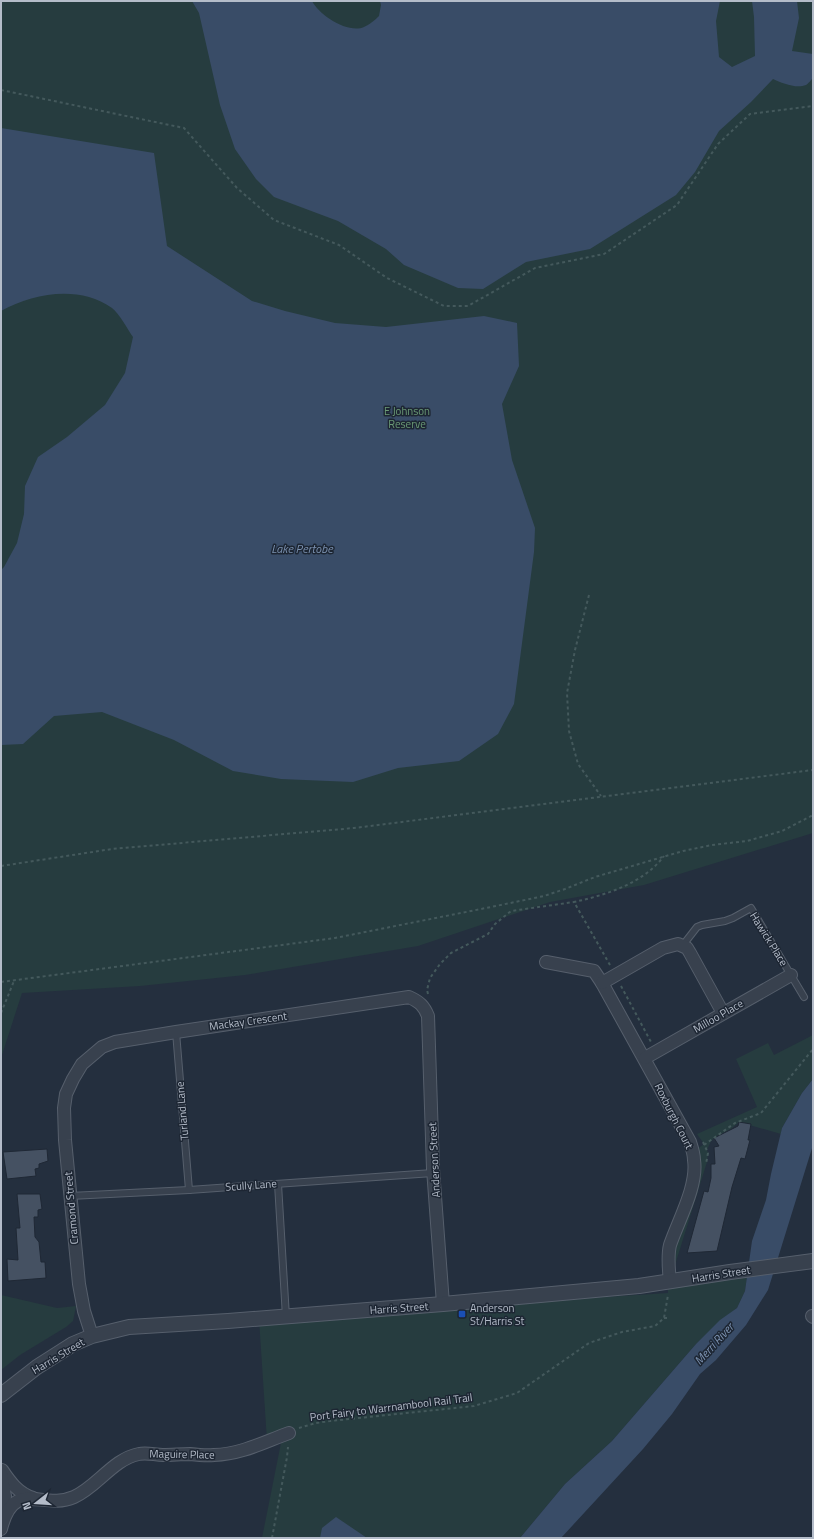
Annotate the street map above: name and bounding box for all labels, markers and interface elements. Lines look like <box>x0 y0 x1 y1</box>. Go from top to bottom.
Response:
park label: E Johnson Reserve <box>384 403 430 432</box>
water label: Lake Pertobe <box>271 539 334 558</box>
street label: Hawick Place <box>746 909 792 970</box>
street label: Milloo Place <box>690 995 746 1037</box>
street label: Mackay Crescent <box>208 1008 288 1034</box>
street label: Roxburgh Court <box>651 1080 697 1152</box>
street label: Turland Lane <box>171 1081 193 1141</box>
street label: Anderson Street <box>424 1122 444 1198</box>
street label: Cramond Street <box>60 1171 82 1245</box>
street label: Scully Lane <box>225 1175 278 1195</box>
street label: Harris Street <box>691 1261 751 1287</box>
street label: Harris Street <box>369 1298 429 1318</box>
place label: Anderson St/Harris St <box>470 1300 525 1329</box>
marker: Anderson St/Harris St <box>457 1309 467 1319</box>
water label: Merri River <box>689 1317 739 1369</box>
street label: Harris Street <box>29 1334 87 1378</box>
street label: Port Fairy to Warrnambool Rail Trail <box>309 1389 473 1425</box>
street label: Maguire Place <box>149 1445 215 1463</box>
north arrow <box>16 1483 56 1523</box>
text: N <box>18 1500 35 1512</box>

